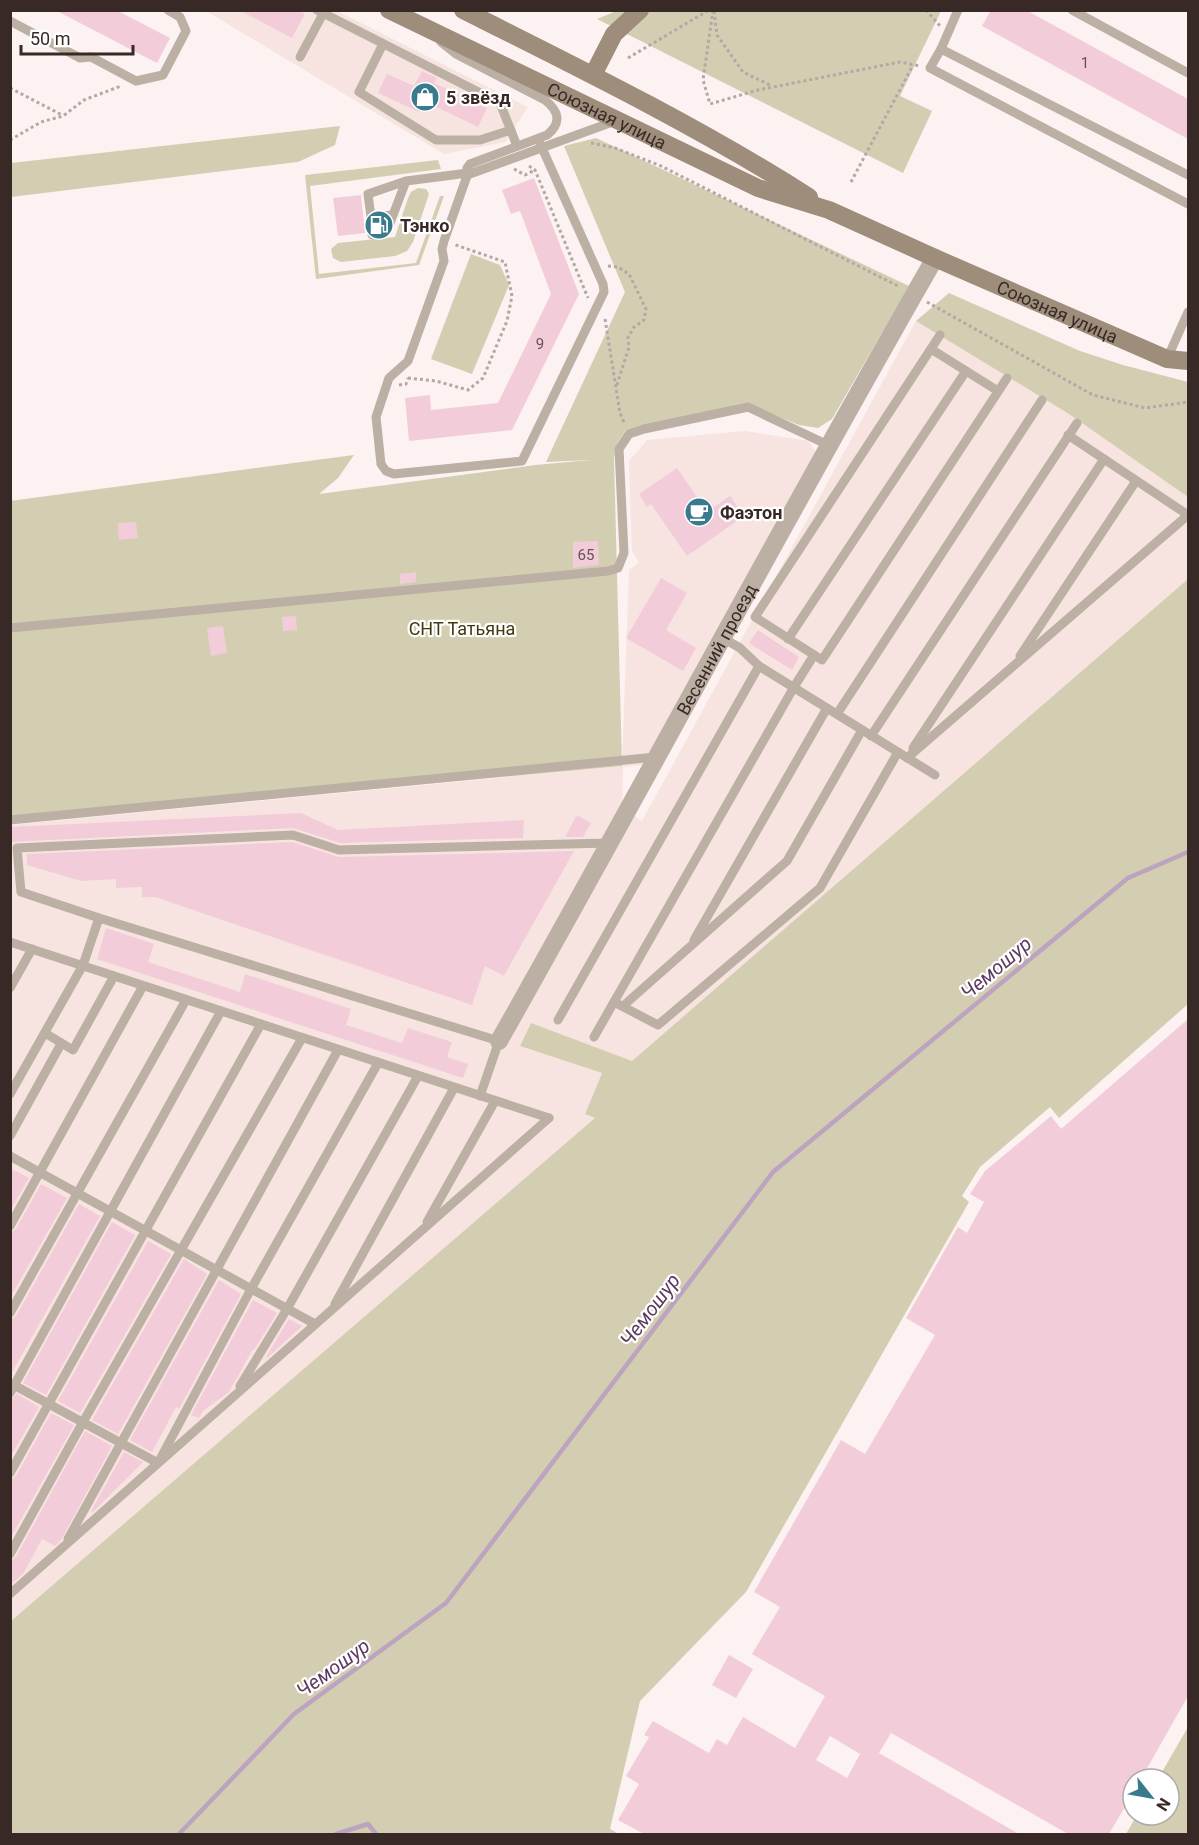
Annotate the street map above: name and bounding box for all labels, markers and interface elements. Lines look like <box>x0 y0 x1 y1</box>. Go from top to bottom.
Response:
scale bar <box>21 18 134 56</box>
text: 50 m <box>30 28 70 49</box>
house number: 1 <box>1081 54 1089 72</box>
street label: Союзная улица <box>544 77 670 153</box>
shop icon: 5 звёзд <box>409 81 441 113</box>
place label: 5 звёзд <box>446 87 511 108</box>
fuel station icon: Тэнко <box>363 209 395 241</box>
place label: Тэнко <box>400 215 449 236</box>
street label: Союзная улица <box>994 276 1121 347</box>
house number: 9 <box>536 335 544 353</box>
cafe icon: Фаэтон <box>683 496 715 528</box>
place label: Фаэтон <box>720 502 782 523</box>
house number: 65 <box>578 546 594 564</box>
street label: Весенний проезд <box>672 580 761 718</box>
park label: СНТ Татьяна <box>409 618 515 639</box>
water label: Чемошур <box>956 932 1036 1004</box>
water label: Чемошур <box>615 1269 685 1351</box>
water label: Чемошур <box>292 1633 374 1703</box>
north arrow <box>1121 1767 1181 1827</box>
text: N <box>1152 1795 1174 1814</box>

